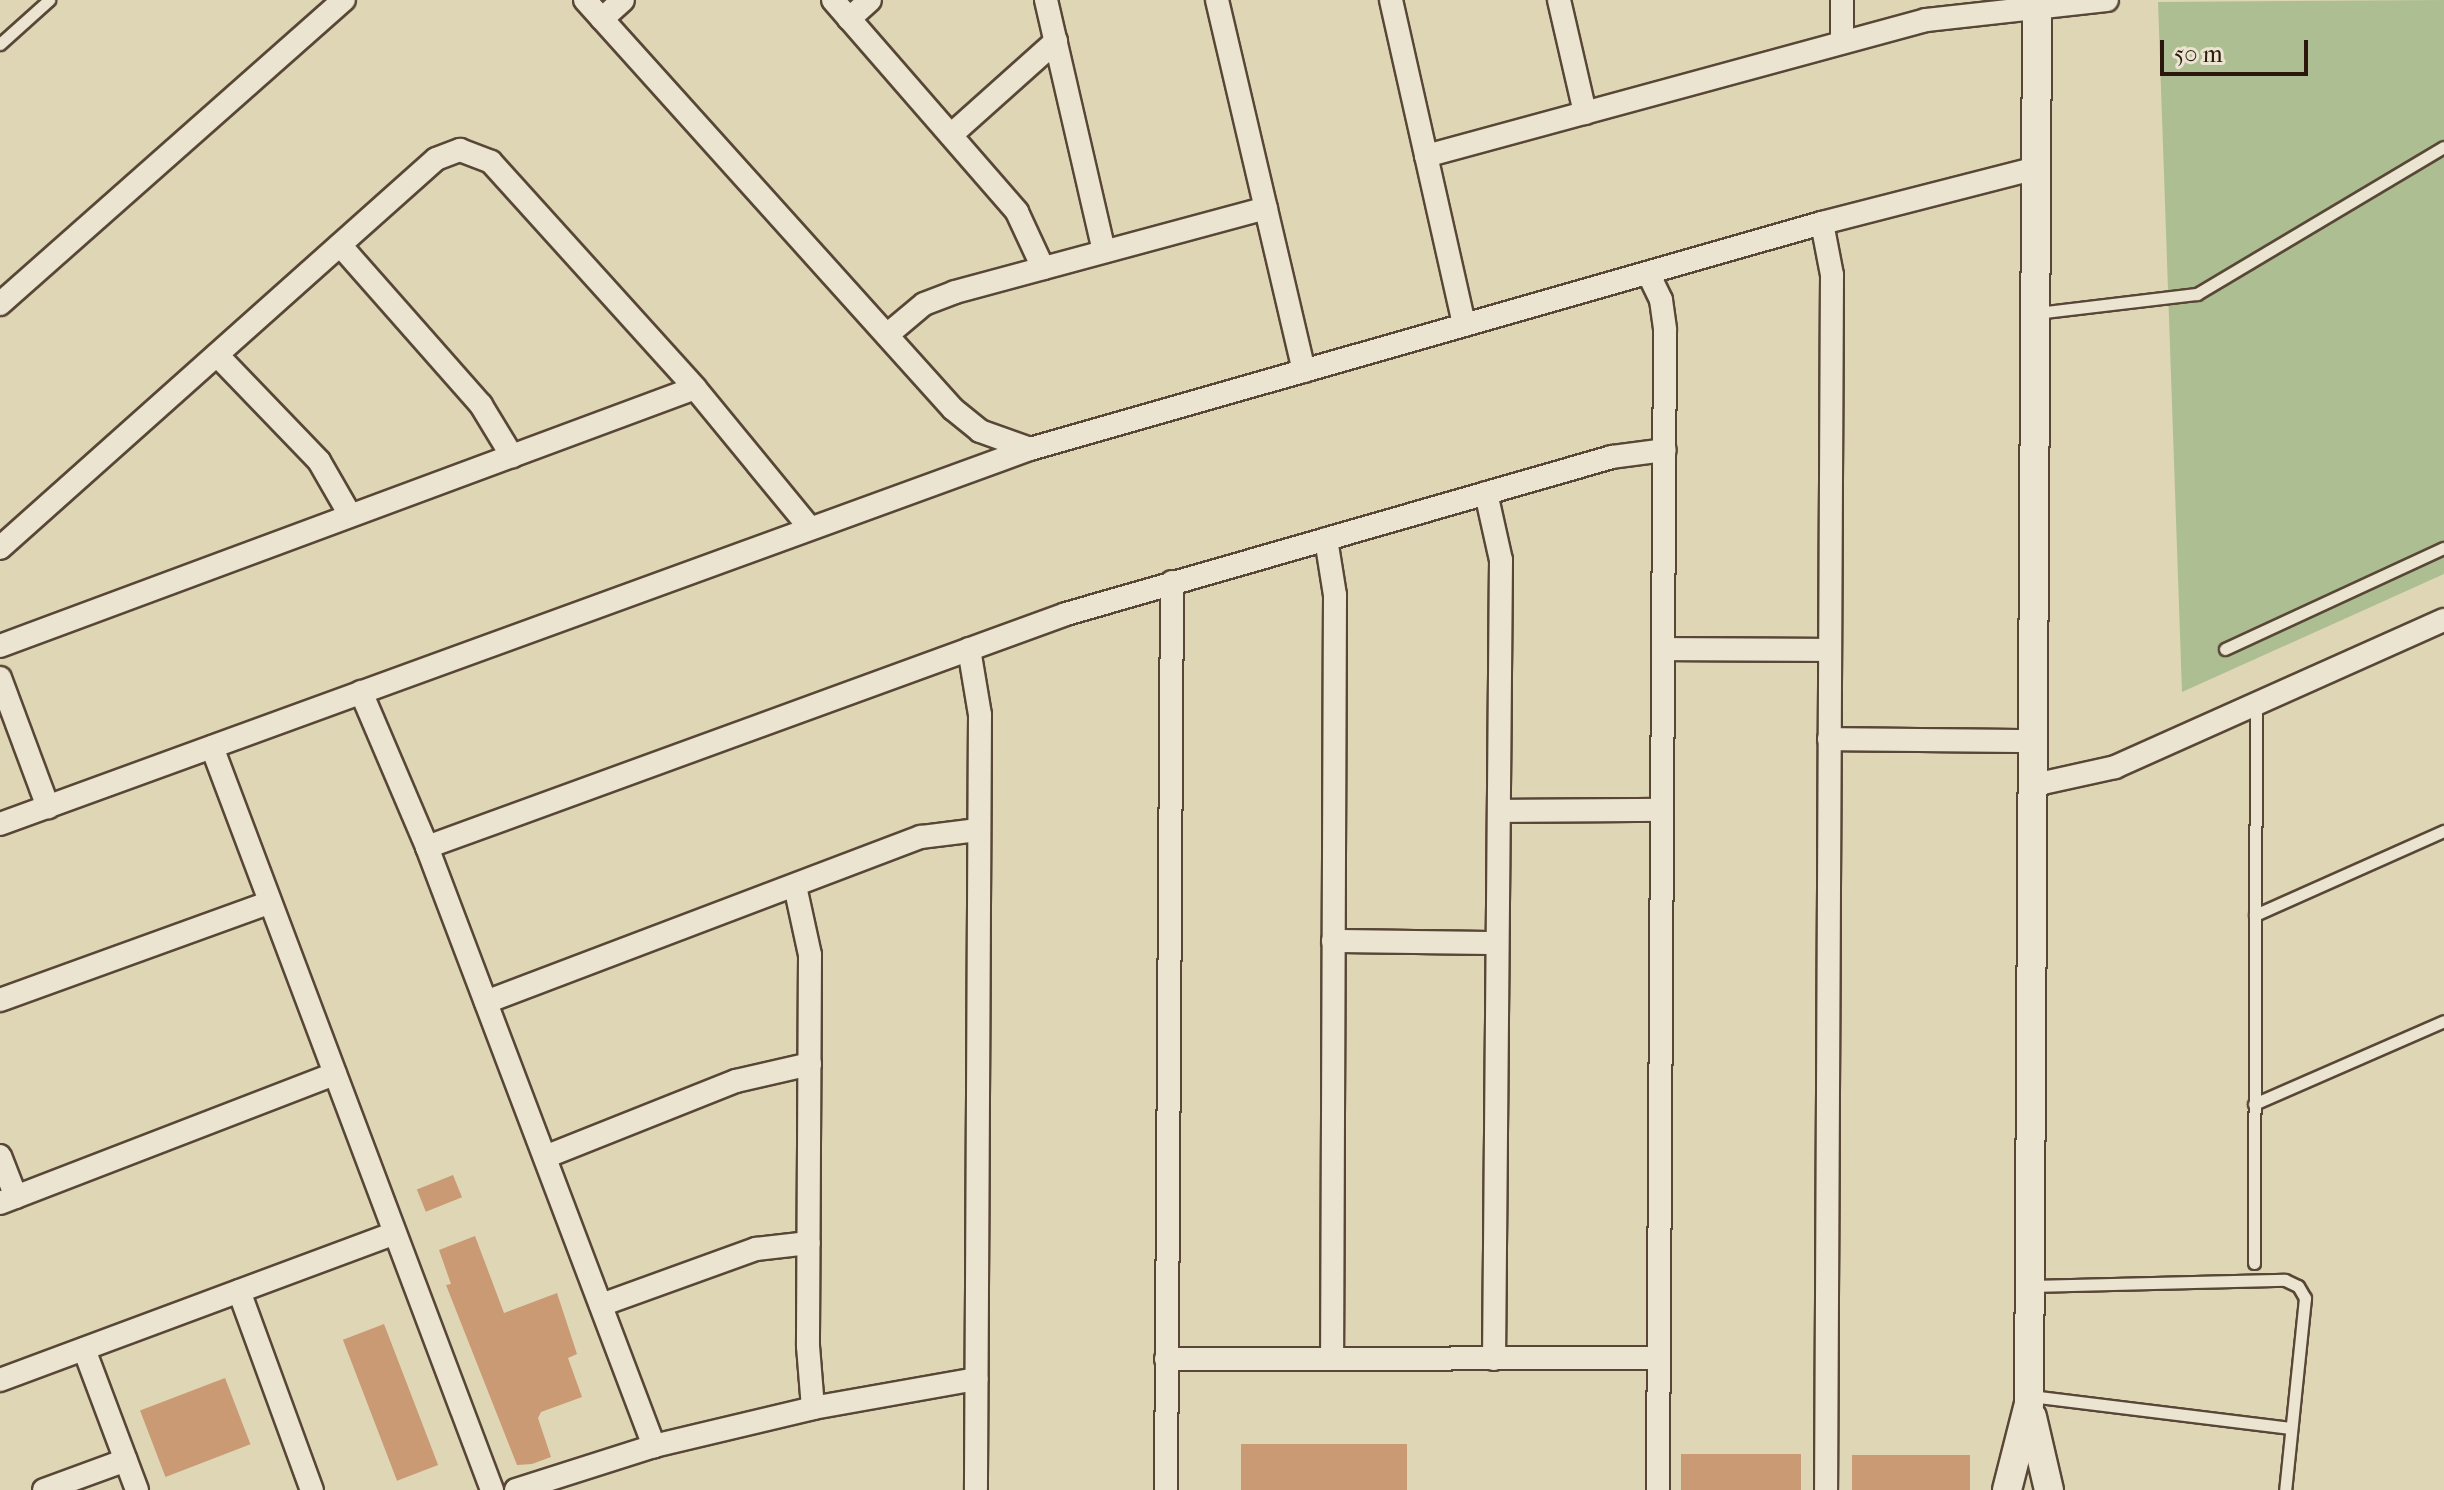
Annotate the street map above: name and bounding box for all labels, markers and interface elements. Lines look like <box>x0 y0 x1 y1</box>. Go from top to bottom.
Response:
scale bar <box>2164 24 2312 74</box>
text: 50 m <box>2174 40 2223 68</box>

